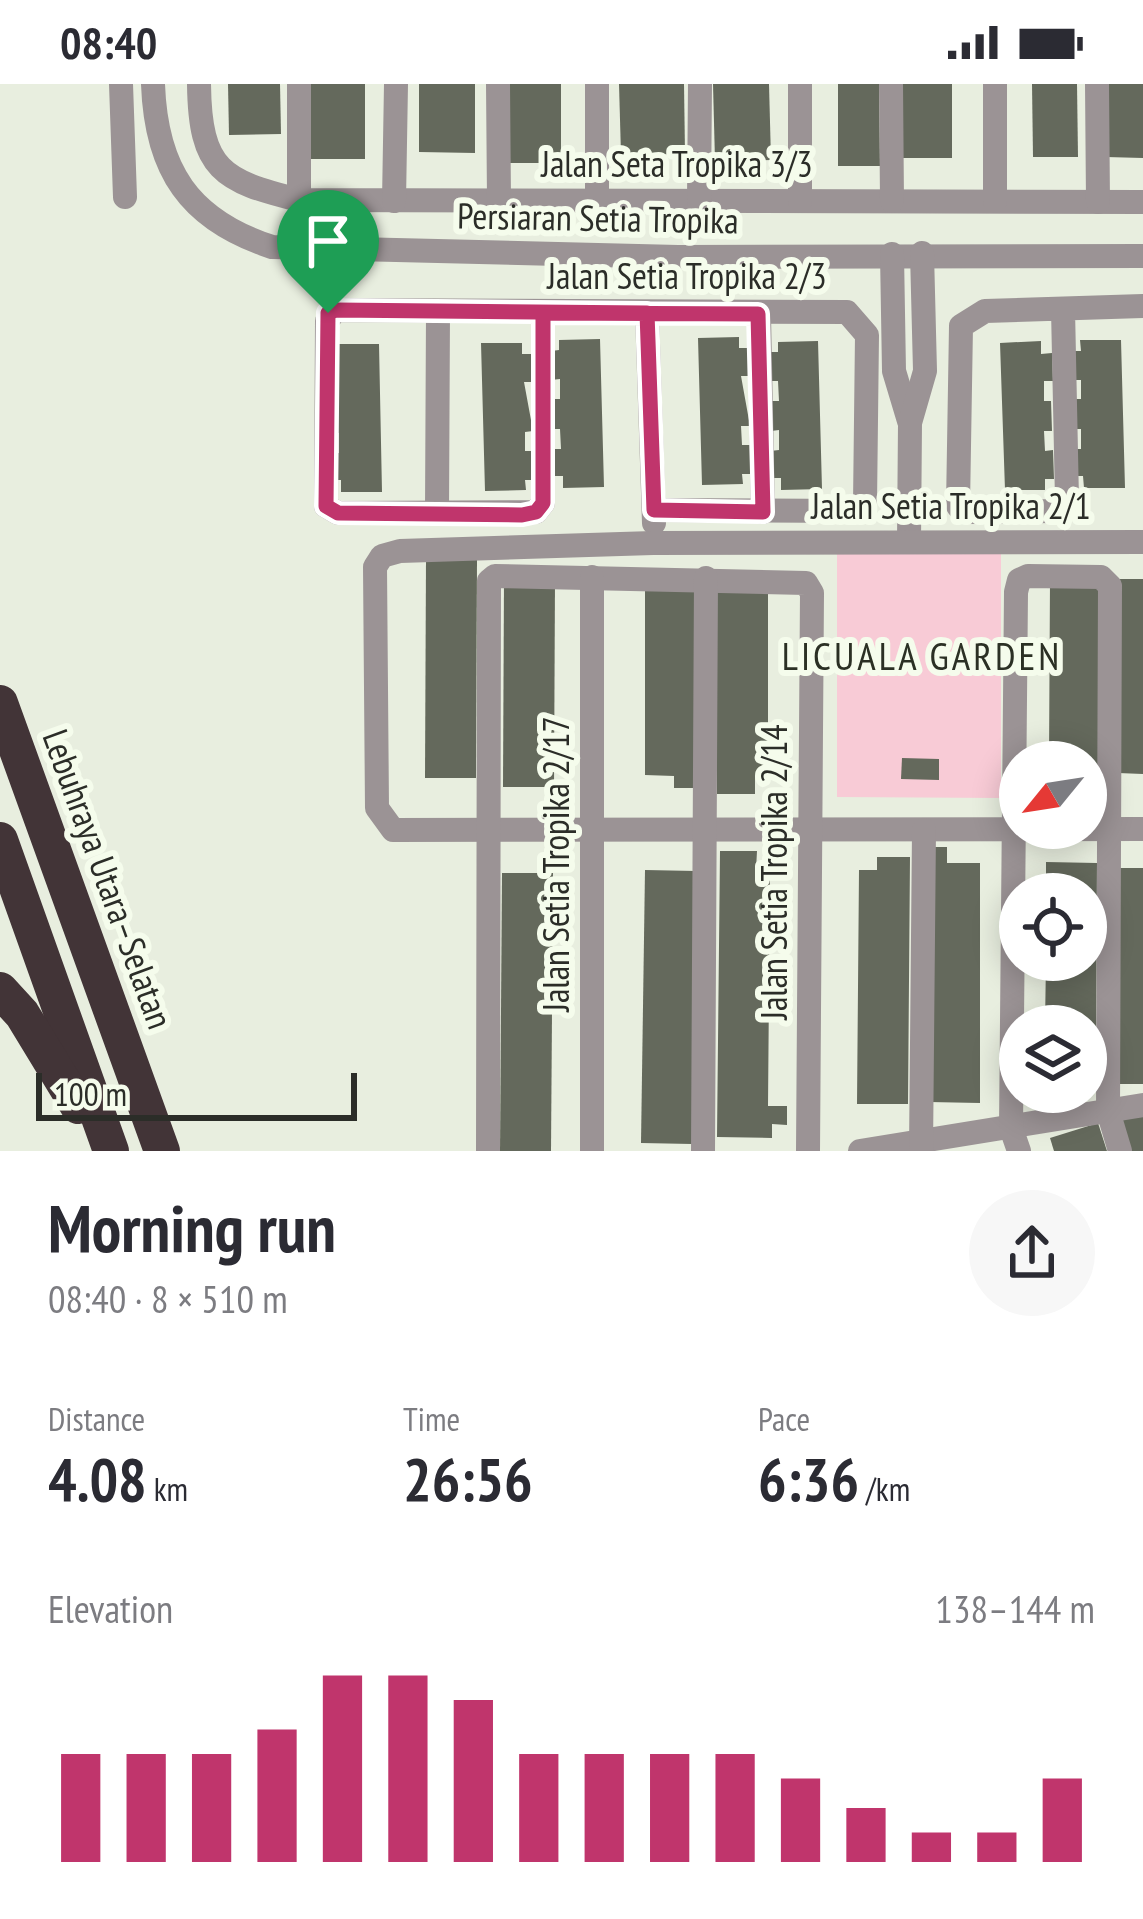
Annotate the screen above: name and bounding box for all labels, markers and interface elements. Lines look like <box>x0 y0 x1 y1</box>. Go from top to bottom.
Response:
text: 08:40 <box>60 13 157 71</box>
street label: Jalan Seta Tropika 3/3 <box>540 140 813 187</box>
pin <box>277 190 379 313</box>
street label: Persiaran Setia Tropika <box>457 192 739 243</box>
icon: arrive <box>295 208 361 274</box>
street label: Jalan Setia Tropika 2/3 <box>546 252 827 299</box>
street label: Jalan Setia Tropika 2/1 <box>810 482 1091 529</box>
district label: LICUALA GARDEN <box>782 630 1062 681</box>
street label: Jalan Setia Tropika 2/17 <box>532 716 579 1013</box>
street label: Lebuhraya Utara–Selatan <box>33 723 184 1035</box>
street label: Jalan Setia Tropika 2/14 <box>750 724 797 1021</box>
north arrow <box>999 741 1107 849</box>
map controls <box>999 741 1107 1113</box>
button: locate <box>999 873 1107 981</box>
button: layers <box>999 1005 1107 1113</box>
scale bar <box>36 1067 357 1120</box>
text: 100 m <box>54 1072 127 1115</box>
text: Morning run <box>48 1185 336 1270</box>
button: share <box>969 1190 1095 1316</box>
text: 08:40 · 8 × 510 m <box>48 1273 288 1324</box>
text: Distance <box>48 1397 145 1440</box>
text: Time <box>403 1397 460 1440</box>
text: Pace <box>758 1397 810 1440</box>
text: 4.08 <box>48 1440 147 1518</box>
text: 26:56 <box>403 1440 533 1518</box>
text: 6:36 <box>758 1440 859 1518</box>
text: km <box>147 1467 188 1510</box>
text: /km <box>859 1467 910 1510</box>
text: Elevation <box>48 1583 173 1634</box>
text: 138–144 m <box>935 1583 1095 1634</box>

